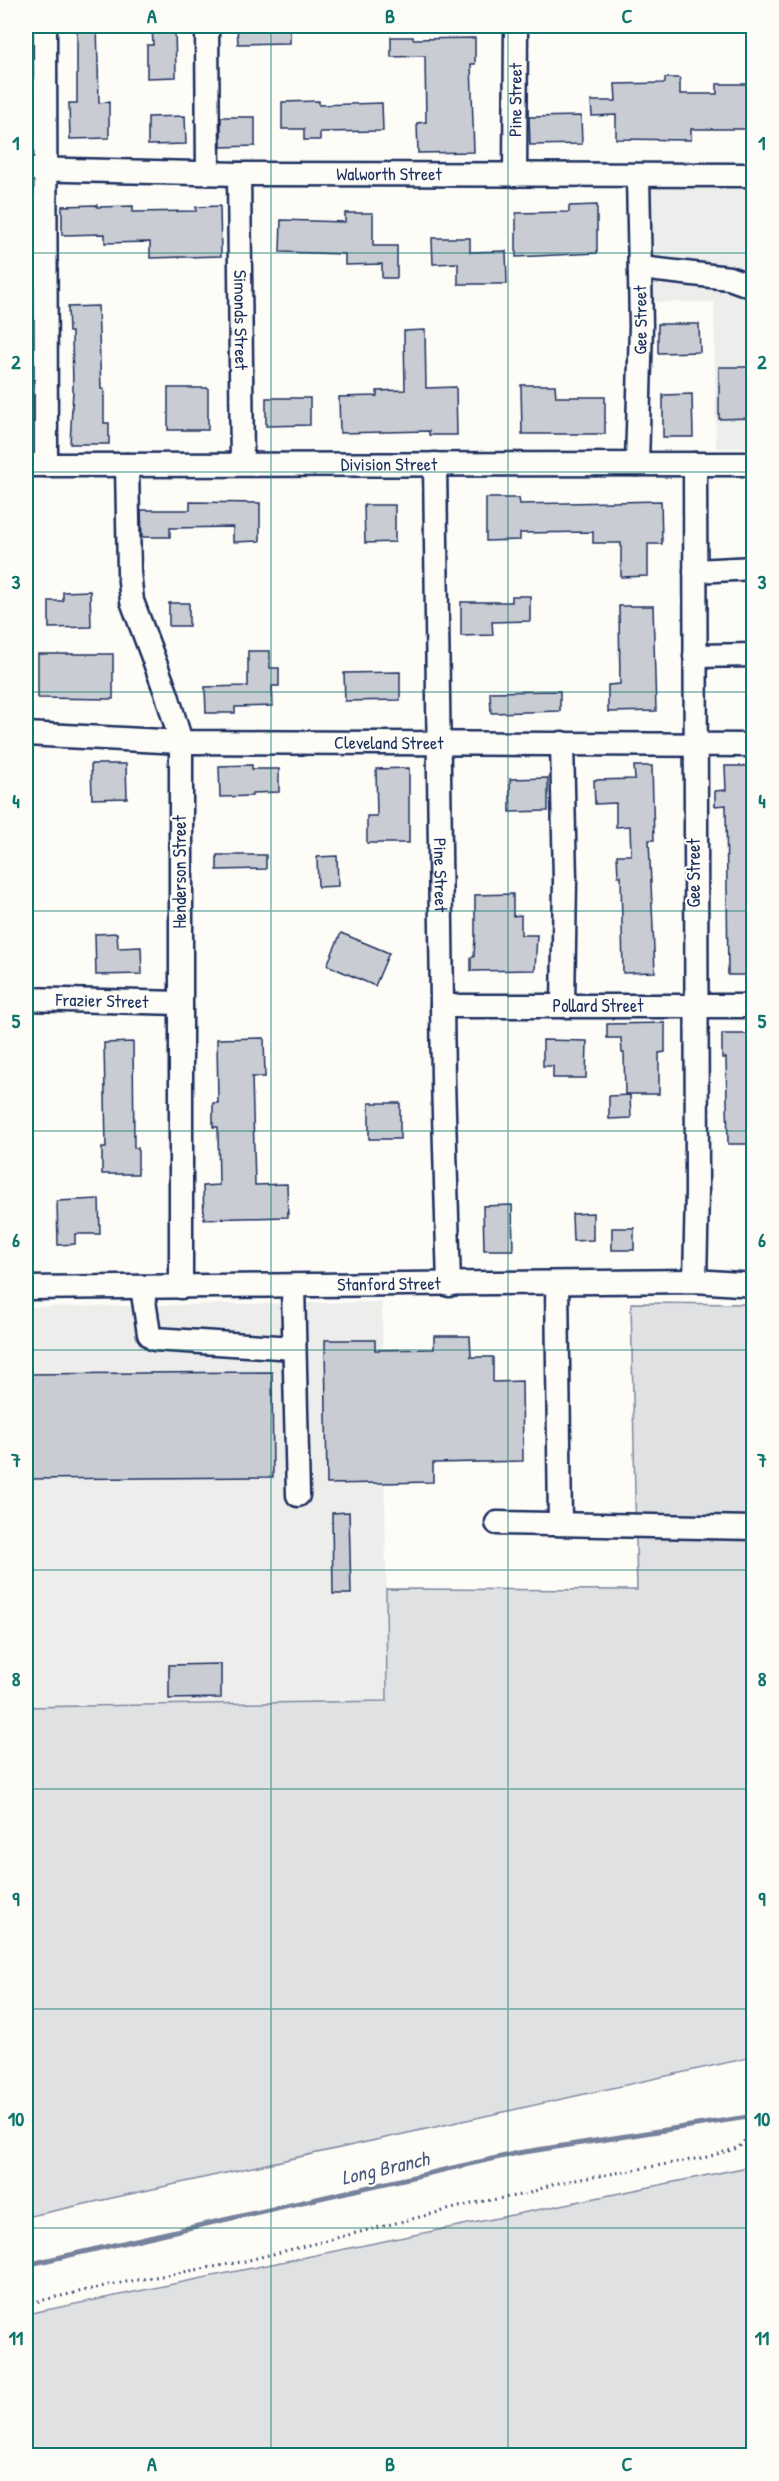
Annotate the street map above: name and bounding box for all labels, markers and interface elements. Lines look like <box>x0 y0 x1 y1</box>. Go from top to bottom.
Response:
text: A <box>147 2 157 29</box>
text: B <box>385 2 395 29</box>
text: C <box>622 2 633 29</box>
street label: Pine Street <box>502 62 528 137</box>
text: 1 <box>12 129 20 156</box>
text: 1 <box>758 129 766 156</box>
street label: Walworth Street <box>336 161 442 186</box>
street label: Simonds Street <box>228 270 254 371</box>
street label: Gee Street <box>627 284 653 355</box>
text: 2 <box>11 348 21 375</box>
text: 2 <box>757 348 767 375</box>
street label: Division Street <box>341 451 438 477</box>
text: 3 <box>12 568 21 595</box>
text: 3 <box>758 568 767 595</box>
street label: Cleveland Street <box>334 730 444 755</box>
text: 4 <box>12 787 20 814</box>
text: 4 <box>758 787 766 814</box>
street label: Henderson Street <box>167 815 192 929</box>
street label: Pine Street <box>428 838 454 913</box>
street label: Gee Street <box>681 838 706 908</box>
street label: Frazier Street <box>54 987 149 1014</box>
street label: Pollard Street <box>553 993 644 1018</box>
text: 5 <box>12 1007 21 1034</box>
text: 5 <box>758 1007 767 1034</box>
text: 6 <box>12 1226 20 1253</box>
text: 6 <box>758 1226 766 1253</box>
street label: Stanford Street <box>337 1271 442 1297</box>
text: 7 <box>10 1446 21 1473</box>
text: 7 <box>756 1446 767 1473</box>
text: 8 <box>12 1665 21 1692</box>
text: 8 <box>758 1665 767 1692</box>
text: 9 <box>12 1885 20 1912</box>
text: 9 <box>758 1885 766 1912</box>
text: 10 <box>8 2105 24 2132</box>
text: 10 <box>754 2105 770 2132</box>
water label: Long Branch <box>339 2144 433 2192</box>
text: 11 <box>9 2324 23 2351</box>
text: 11 <box>755 2324 769 2351</box>
text: A <box>147 2450 157 2477</box>
text: B <box>385 2450 395 2477</box>
text: C <box>622 2450 633 2477</box>

